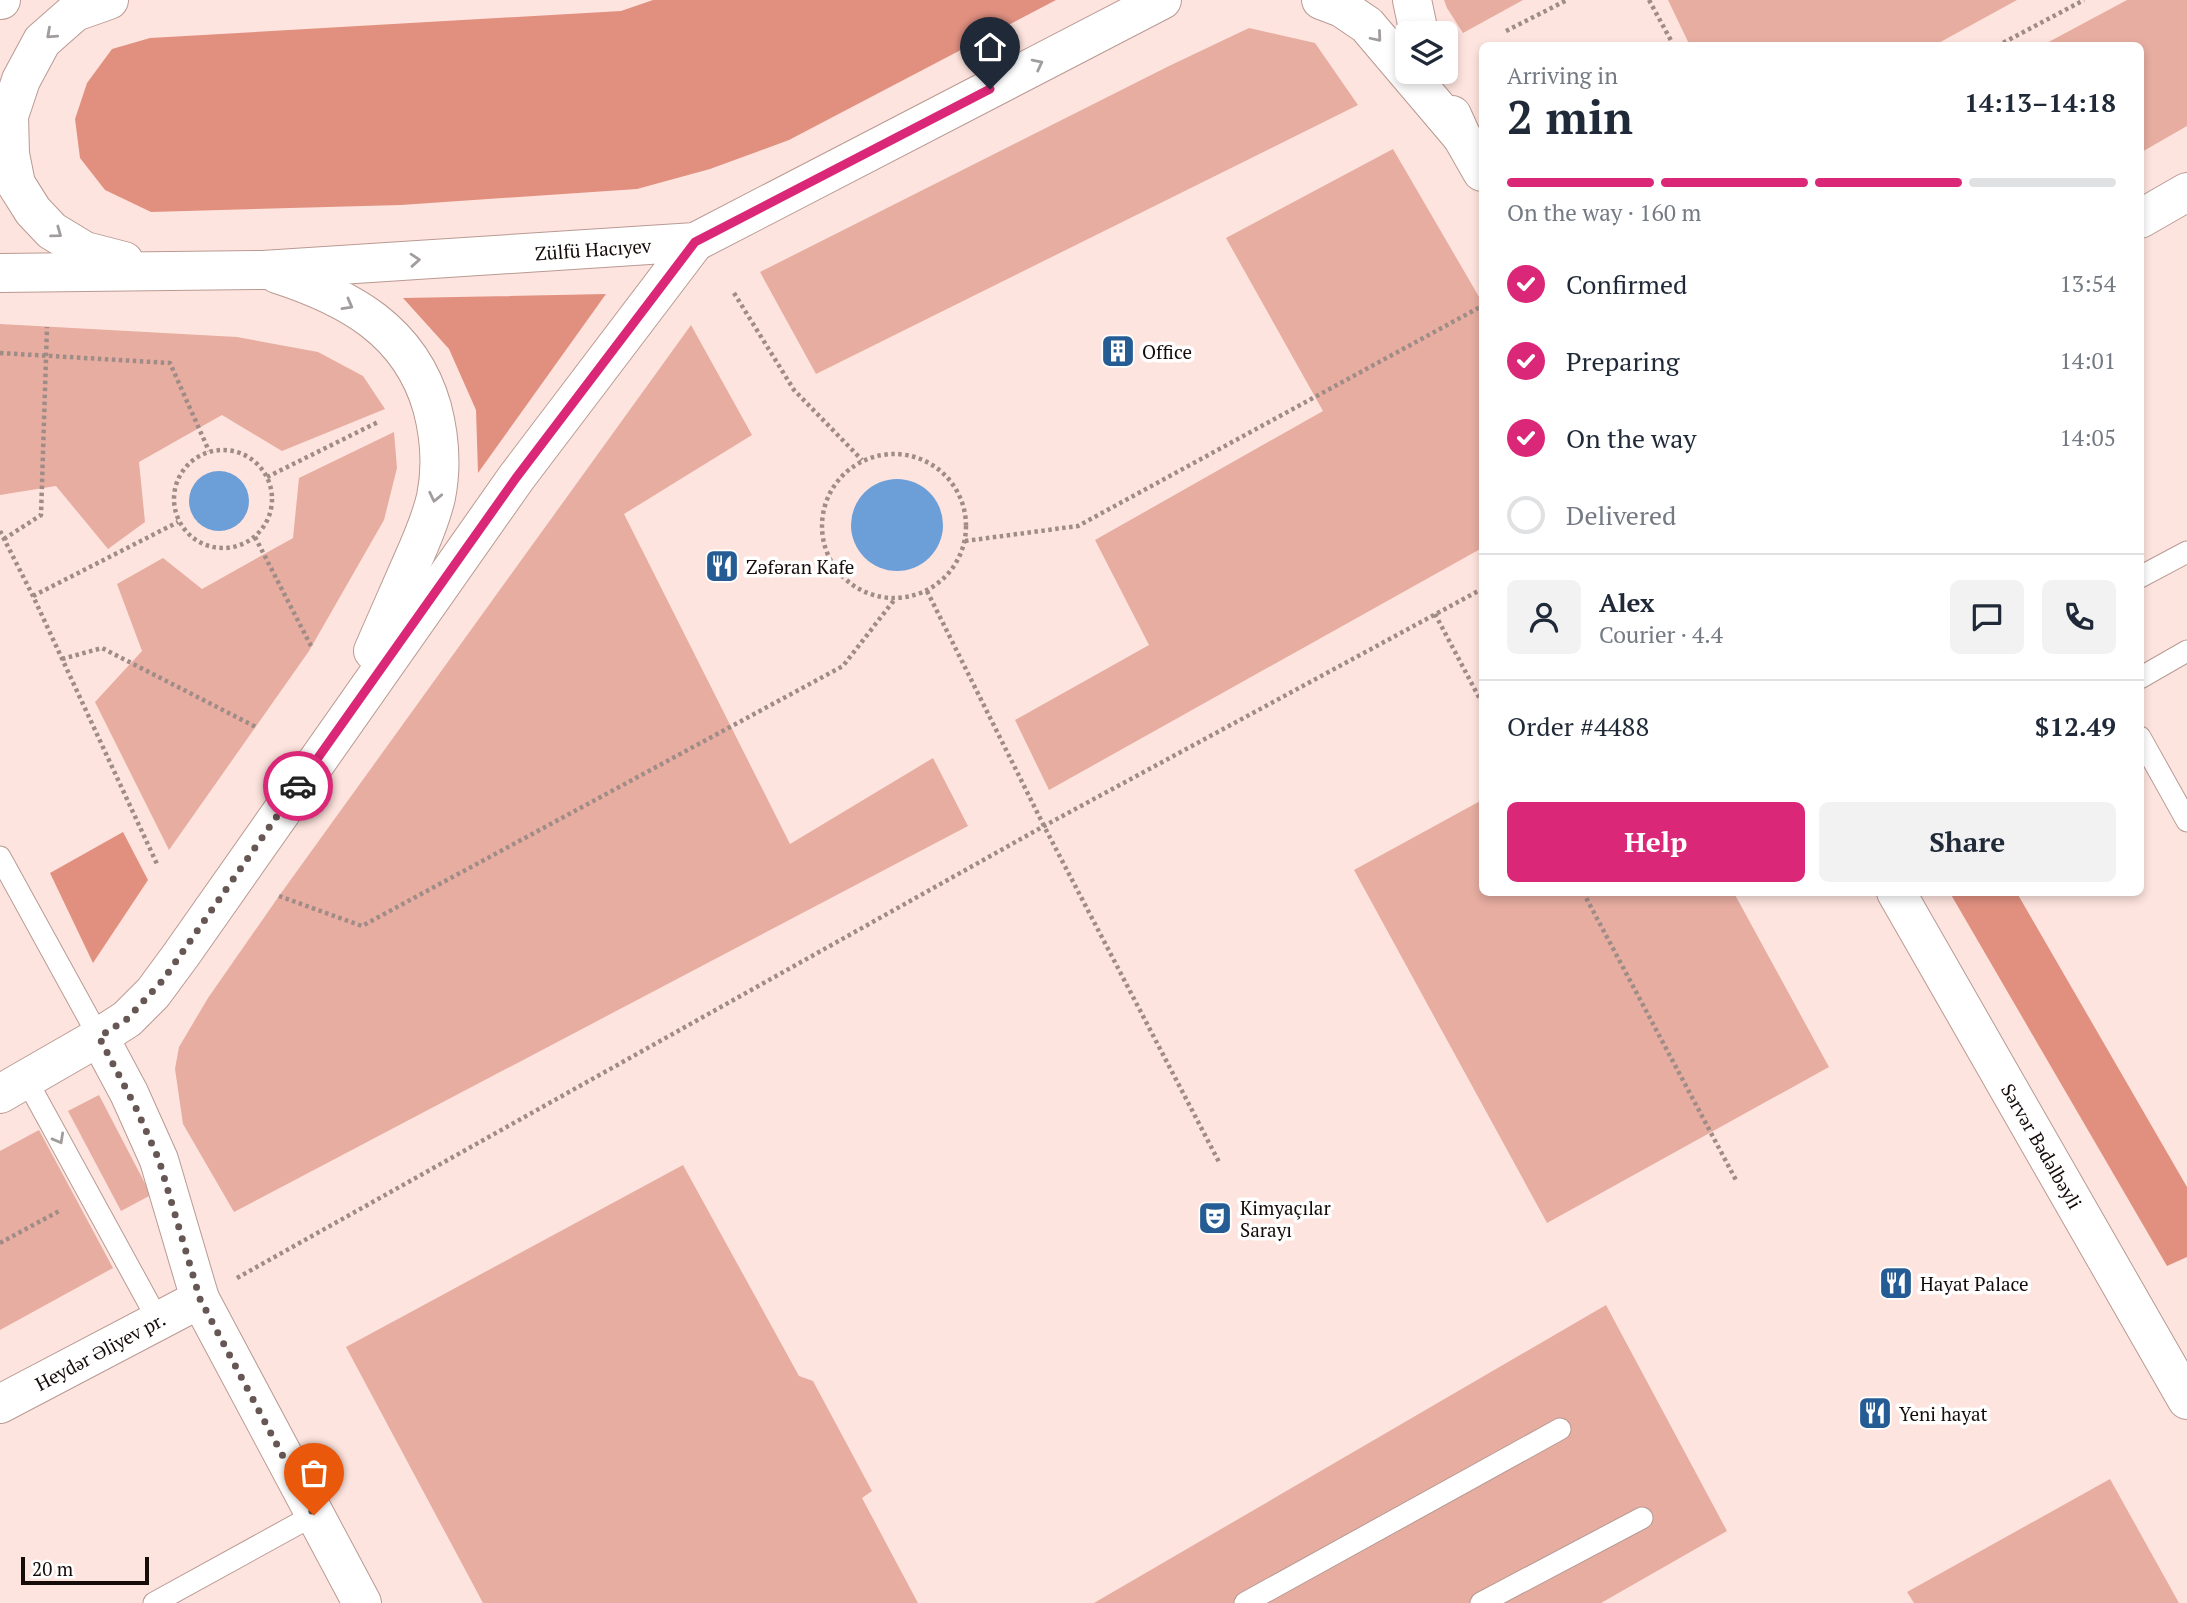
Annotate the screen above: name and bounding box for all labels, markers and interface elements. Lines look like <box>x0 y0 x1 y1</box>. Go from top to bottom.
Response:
pin <box>960 17 1020 89</box>
map controls <box>1395 21 1458 84</box>
button: layers <box>1395 21 1458 84</box>
one-way arrow <box>46 26 59 38</box>
icon: home <box>971 28 1009 66</box>
one-way arrow <box>1369 28 1381 41</box>
one-way arrow <box>1031 59 1043 73</box>
text: Arriving in <box>1507 60 1618 91</box>
text: 14:13–14:18 <box>1964 85 2116 119</box>
text: 2 min <box>1507 86 1633 147</box>
text: On the way · 160 m <box>1507 197 1701 228</box>
one-way arrow <box>50 225 62 237</box>
street label: Zülfü Hacıyev <box>534 232 652 266</box>
one-way arrow <box>410 253 421 268</box>
icon: check <box>1507 265 1545 303</box>
text: Confirmed <box>1566 267 1687 301</box>
text: 13:54 <box>2059 268 2116 299</box>
one-way arrow <box>341 297 354 310</box>
building icon: Office <box>1099 332 1137 370</box>
place label: Office <box>1142 339 1192 364</box>
icon: check <box>1507 342 1545 380</box>
text: Preparing <box>1566 344 1679 378</box>
text: 14:01 <box>2059 345 2116 376</box>
icon: check <box>1507 419 1545 457</box>
text: On the way <box>1566 421 1697 455</box>
text: 14:05 <box>2059 422 2116 453</box>
one-way arrow <box>428 491 443 503</box>
text: Delivered <box>1566 498 1676 532</box>
restaurant icon: Zәfәran Kafe <box>703 547 741 585</box>
place label: Zәfәran Kafe <box>746 554 854 579</box>
button: person <box>1507 580 1581 654</box>
button: chat <box>1950 580 2024 654</box>
button: phone <box>2042 580 2116 654</box>
text: Alex <box>1599 585 1655 619</box>
text: Courier · 4.4 <box>1599 619 1723 650</box>
text: Order #4488 <box>1507 709 1649 743</box>
text: $12.49 <box>2035 709 2116 743</box>
courier <box>263 751 333 821</box>
icon: car <box>279 767 317 805</box>
button: Help <box>1507 802 1805 882</box>
button: Share <box>1819 802 2116 882</box>
street label: Sərvər Bədəlbəyli <box>1996 1079 2088 1213</box>
one-way arrow <box>51 1132 64 1144</box>
place label: Kimyaçılar Sarayı <box>1240 1195 1331 1242</box>
theatre icon: Kimyaçılar Sarayı <box>1196 1199 1234 1237</box>
restaurant icon: Hayat Palace <box>1877 1264 1915 1302</box>
place label: Hayat Palace <box>1920 1271 2029 1296</box>
street label: Heydər Əliyev pr. <box>31 1306 169 1396</box>
restaurant icon: Yeni hayat <box>1856 1394 1894 1432</box>
place label: Yeni hayat <box>1899 1401 1988 1426</box>
pin <box>284 1443 344 1515</box>
icon: bag <box>295 1454 333 1492</box>
scale bar <box>21 1554 149 1586</box>
text: 20 m <box>32 1556 73 1581</box>

